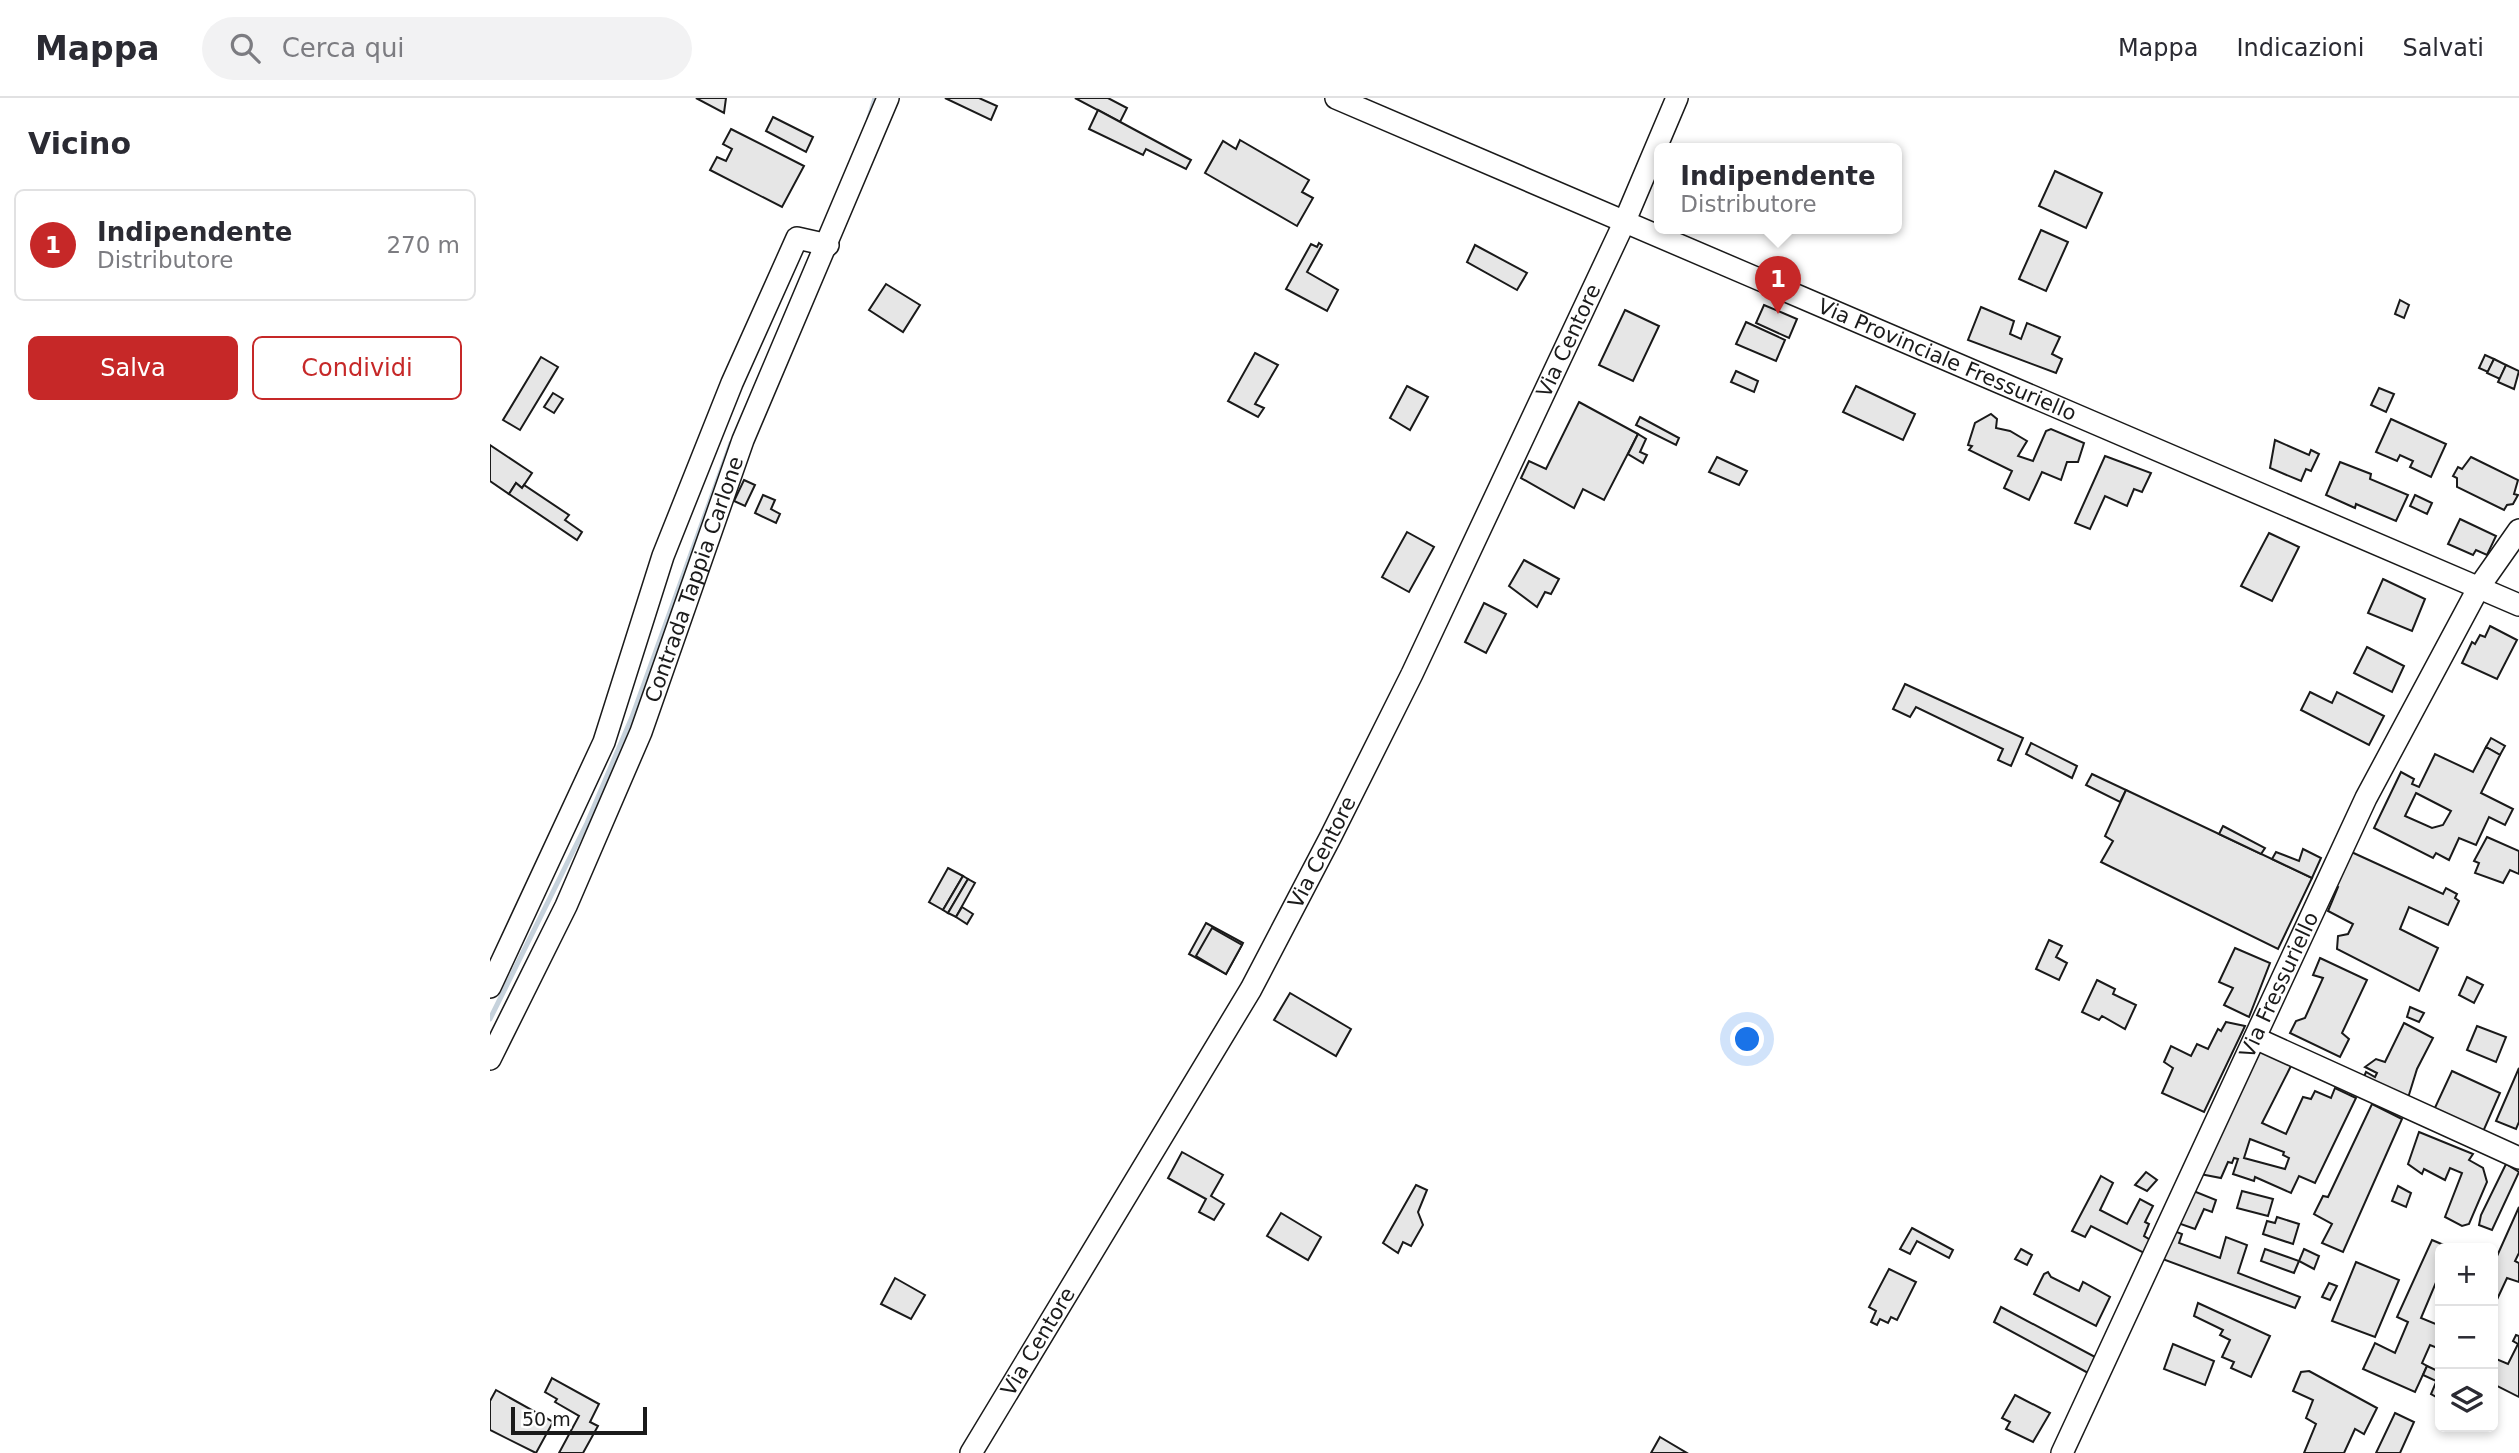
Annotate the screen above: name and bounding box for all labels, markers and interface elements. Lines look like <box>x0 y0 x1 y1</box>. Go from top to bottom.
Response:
search box <box>202 17 692 80</box>
text: Mappa <box>35 29 160 68</box>
icon: search <box>226 29 264 67</box>
text: Cerca qui <box>282 33 405 63</box>
text: Mappa <box>2118 34 2198 62</box>
text: Indicazioni <box>2236 34 2364 62</box>
text: Salvati <box>2402 34 2484 62</box>
text: Vicino <box>28 126 131 161</box>
popup <box>1654 143 1902 234</box>
text: Indipendente <box>1680 161 1876 191</box>
text: Distributore <box>1680 191 1817 217</box>
text: Indipendente <box>97 217 292 247</box>
text: 1 <box>45 232 61 258</box>
text: 270 m <box>386 232 460 258</box>
text: Distributore <box>97 247 233 273</box>
pin: 1 <box>1755 256 1801 314</box>
street label: Via Centore <box>1532 280 1606 401</box>
street label: Via Provinciale Fressuriello <box>1814 294 2080 426</box>
button: Salva <box>28 336 238 400</box>
button: Condividi <box>252 336 462 400</box>
street label: Contrada Tappia Carlone <box>640 453 748 706</box>
street label: Via Centore <box>1283 793 1361 912</box>
street label: Via Fressuriello <box>2235 908 2323 1062</box>
your location <box>1730 1022 1764 1056</box>
map controls <box>2435 1243 2498 1432</box>
button: + <box>2435 1243 2498 1306</box>
street label: Via Centore <box>996 1283 1080 1400</box>
button: − <box>2435 1306 2498 1369</box>
button: layers <box>2435 1369 2498 1432</box>
scale bar <box>511 1404 648 1436</box>
text: 50 m <box>522 1408 571 1430</box>

